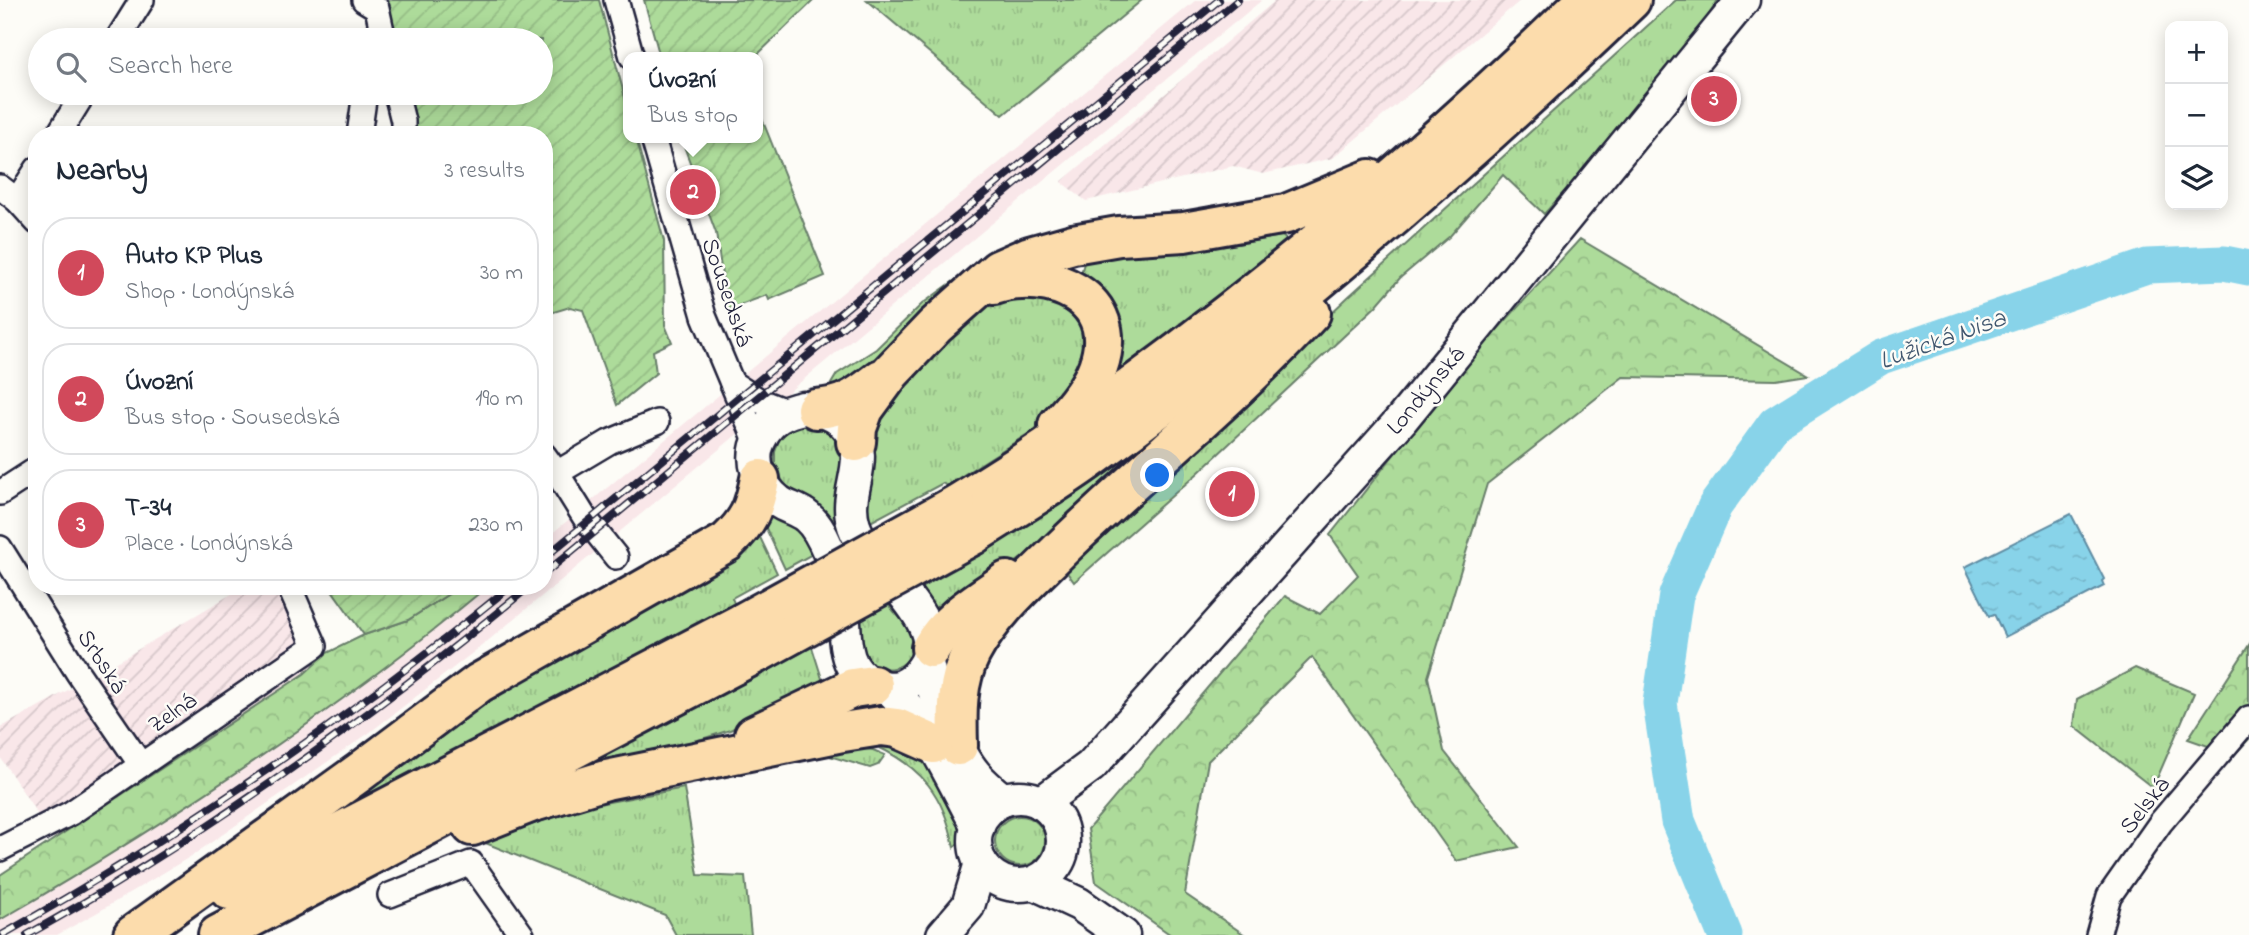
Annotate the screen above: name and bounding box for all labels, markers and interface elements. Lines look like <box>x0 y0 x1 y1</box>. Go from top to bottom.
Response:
map controls <box>2165 21 2228 210</box>
button: + <box>2165 21 2228 84</box>
search box <box>28 28 553 105</box>
icon: search <box>52 48 90 86</box>
text: Search here <box>108 48 233 86</box>
popup <box>623 52 763 143</box>
text: Úvozní <box>648 62 716 100</box>
pin: 3 <box>1691 73 1737 125</box>
button: − <box>2165 84 2228 147</box>
text: Bus stop <box>648 100 738 133</box>
button: layers <box>2165 147 2228 210</box>
text: Nearby <box>56 150 148 194</box>
text: 3 results <box>444 155 525 188</box>
pin: 2 <box>670 166 716 218</box>
street label: Sousedská <box>691 234 761 352</box>
text: Auto KP Plus <box>125 238 263 276</box>
text: 1 <box>77 257 85 290</box>
text: 30 m <box>480 257 523 290</box>
text: Shop · Londýnská <box>125 276 294 309</box>
water label: Lužická Nisa <box>1874 300 2012 381</box>
street label: Londýnská <box>1379 339 1475 444</box>
text: Úvozní <box>125 364 193 402</box>
text: 2 <box>75 383 87 416</box>
text: 190 m <box>475 383 523 416</box>
text: Bus stop · Sousedská <box>125 402 340 435</box>
your location <box>1140 458 1174 492</box>
pin: 1 <box>1209 468 1255 520</box>
text: T-34 <box>125 490 171 528</box>
text: 3 <box>76 509 86 542</box>
text: 230 m <box>469 509 523 542</box>
text: Place · Londýnská <box>125 528 292 561</box>
street label: Srbská <box>67 623 135 701</box>
street label: Zelná <box>142 685 205 743</box>
street label: Selská <box>2112 770 2180 843</box>

